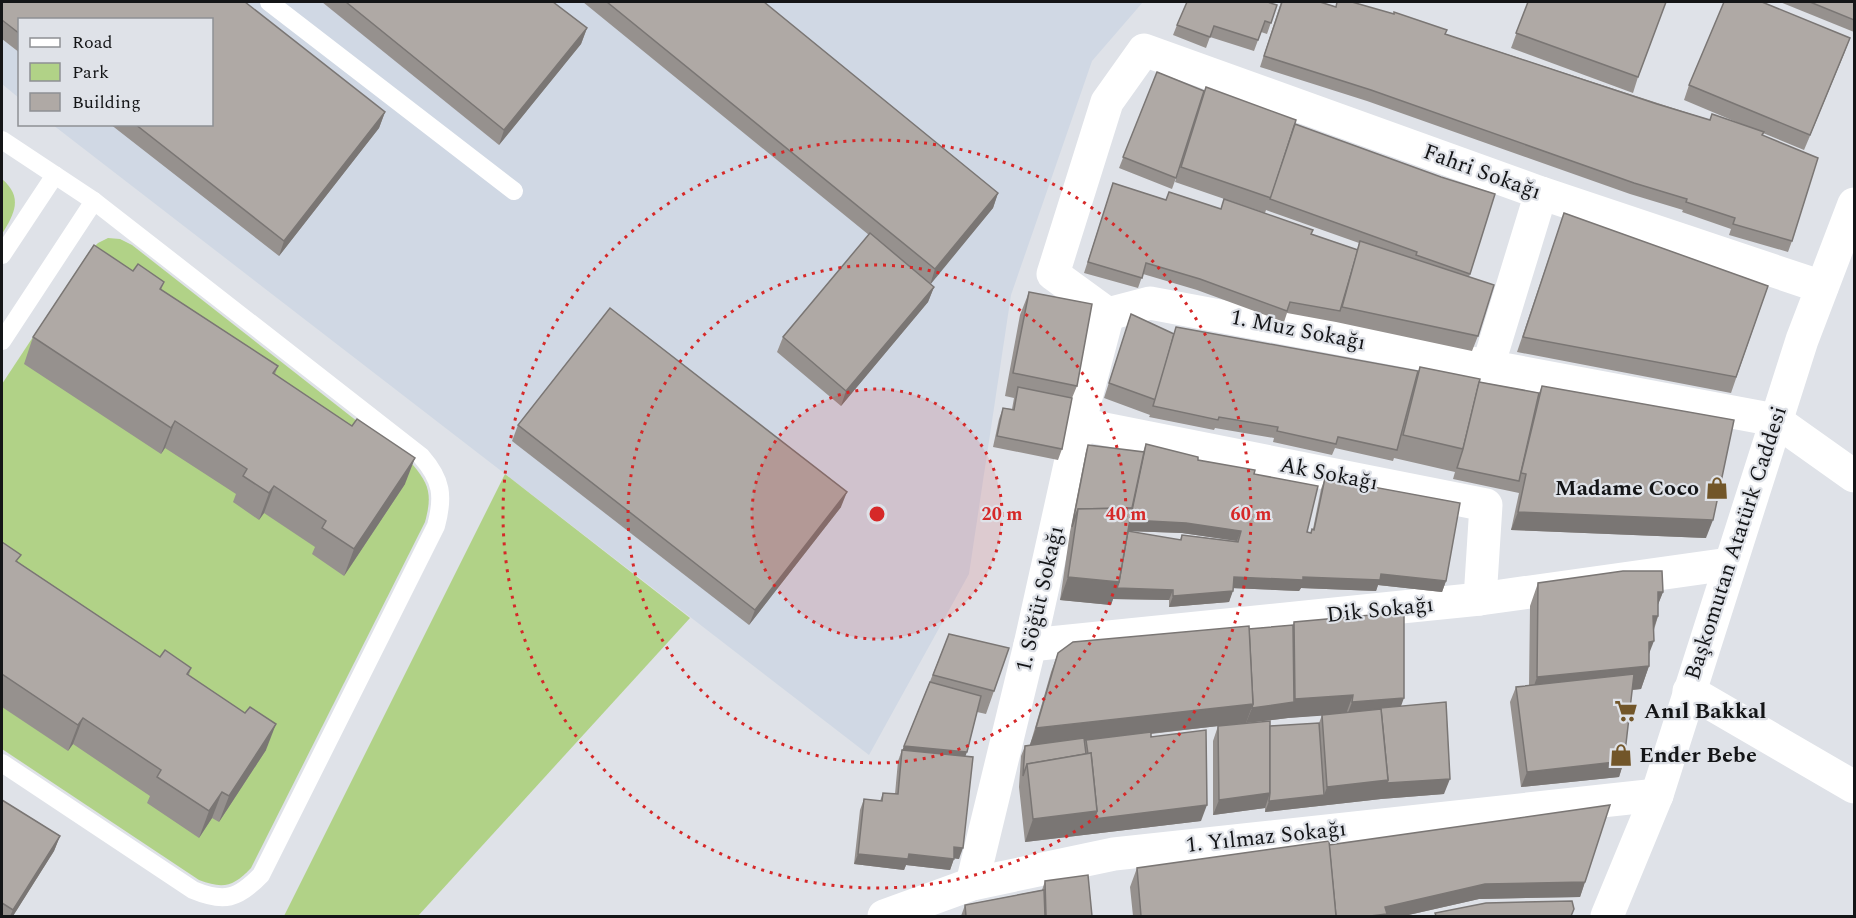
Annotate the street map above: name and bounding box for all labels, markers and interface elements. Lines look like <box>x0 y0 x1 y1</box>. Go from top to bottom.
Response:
legend <box>18 18 213 126</box>
text: Road <box>72 29 113 56</box>
text: Park <box>72 59 109 86</box>
text: Building <box>72 89 141 116</box>
street label: Fahri Sokağı <box>1418 135 1546 209</box>
street label: 1. Muz Sokağı <box>1228 301 1368 359</box>
street label: Başkomutan Atatürk Caddesi <box>1676 402 1796 684</box>
street label: Ak Sokağı <box>1277 448 1381 500</box>
place label: Madame Coco <box>1555 472 1699 505</box>
shop icon: Madame Coco <box>1704 475 1730 501</box>
text: 20 m <box>982 501 1022 528</box>
text: 40 m <box>1106 501 1146 528</box>
text: 60 m <box>1231 501 1271 528</box>
centre of rings <box>867 504 887 524</box>
street label: 1. Söğüt Sokağı <box>1007 523 1073 675</box>
street label: Dik Sokağı <box>1325 588 1435 632</box>
place label: Anıl Bakkal <box>1644 695 1766 728</box>
supermarket icon: Anıl Bakkal <box>1613 698 1639 724</box>
place label: Ender Bebe <box>1639 739 1757 772</box>
shop icon: Ender Bebe <box>1608 742 1634 768</box>
street label: 1. Yılmaz Sokağı <box>1184 812 1348 862</box>

